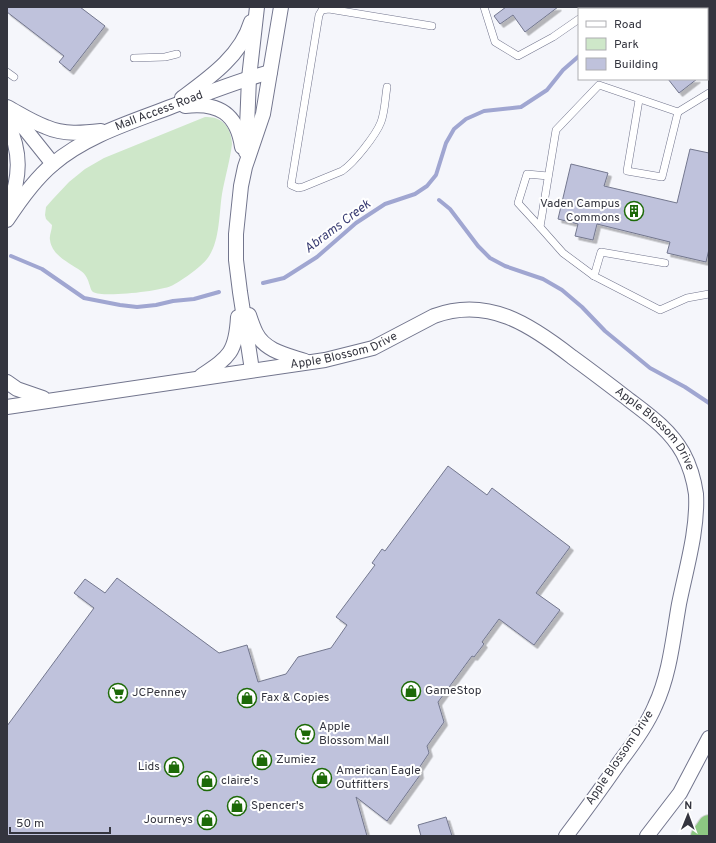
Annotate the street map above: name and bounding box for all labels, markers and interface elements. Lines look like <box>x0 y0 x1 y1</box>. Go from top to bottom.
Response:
legend <box>578 8 708 80</box>
text: Road <box>614 17 642 33</box>
text: Park <box>614 37 639 53</box>
text: Building <box>614 57 658 73</box>
street label: Mall Access Road <box>113 87 205 135</box>
place label: Vaden Campus Commons <box>540 196 620 226</box>
water label: Abrams Creek <box>302 197 375 257</box>
building icon: Vaden Campus Commons <box>623 200 645 222</box>
street label: Apple Blossom Drive <box>289 329 400 373</box>
street label: Apple Blossom Drive <box>611 384 698 473</box>
shop icon: GameStop <box>400 680 422 702</box>
supermarket icon: JCPenney <box>107 682 129 704</box>
place label: GameStop <box>425 683 482 699</box>
place label: JCPenney <box>132 685 187 701</box>
shop icon: Fax & Copies <box>236 687 258 709</box>
place label: Fax & Copies <box>261 690 330 706</box>
street label: Apple Blossom Drive <box>582 708 658 808</box>
place label: Apple Blossom Mall <box>319 719 389 749</box>
supermarket icon: Apple Blossom Mall <box>294 723 316 745</box>
shop icon: Zumiez <box>251 749 273 771</box>
place label: Zumiez <box>276 752 316 768</box>
shop icon: Lids <box>163 756 185 778</box>
place label: Lids <box>138 759 160 775</box>
place label: American Eagle Outfitters <box>336 763 421 793</box>
shop icon: American Eagle Outfitters <box>311 767 333 789</box>
shop icon: claire's <box>196 770 218 792</box>
place label: claire's <box>221 773 259 789</box>
shop icon: Spencer's <box>226 795 248 817</box>
north arrow <box>668 795 708 835</box>
place label: Spencer's <box>251 798 304 814</box>
text: N <box>684 799 692 813</box>
scale bar <box>10 809 110 835</box>
shop icon: Journeys <box>196 809 218 831</box>
place label: Journeys <box>143 812 193 828</box>
text: 50 m <box>16 816 44 832</box>

